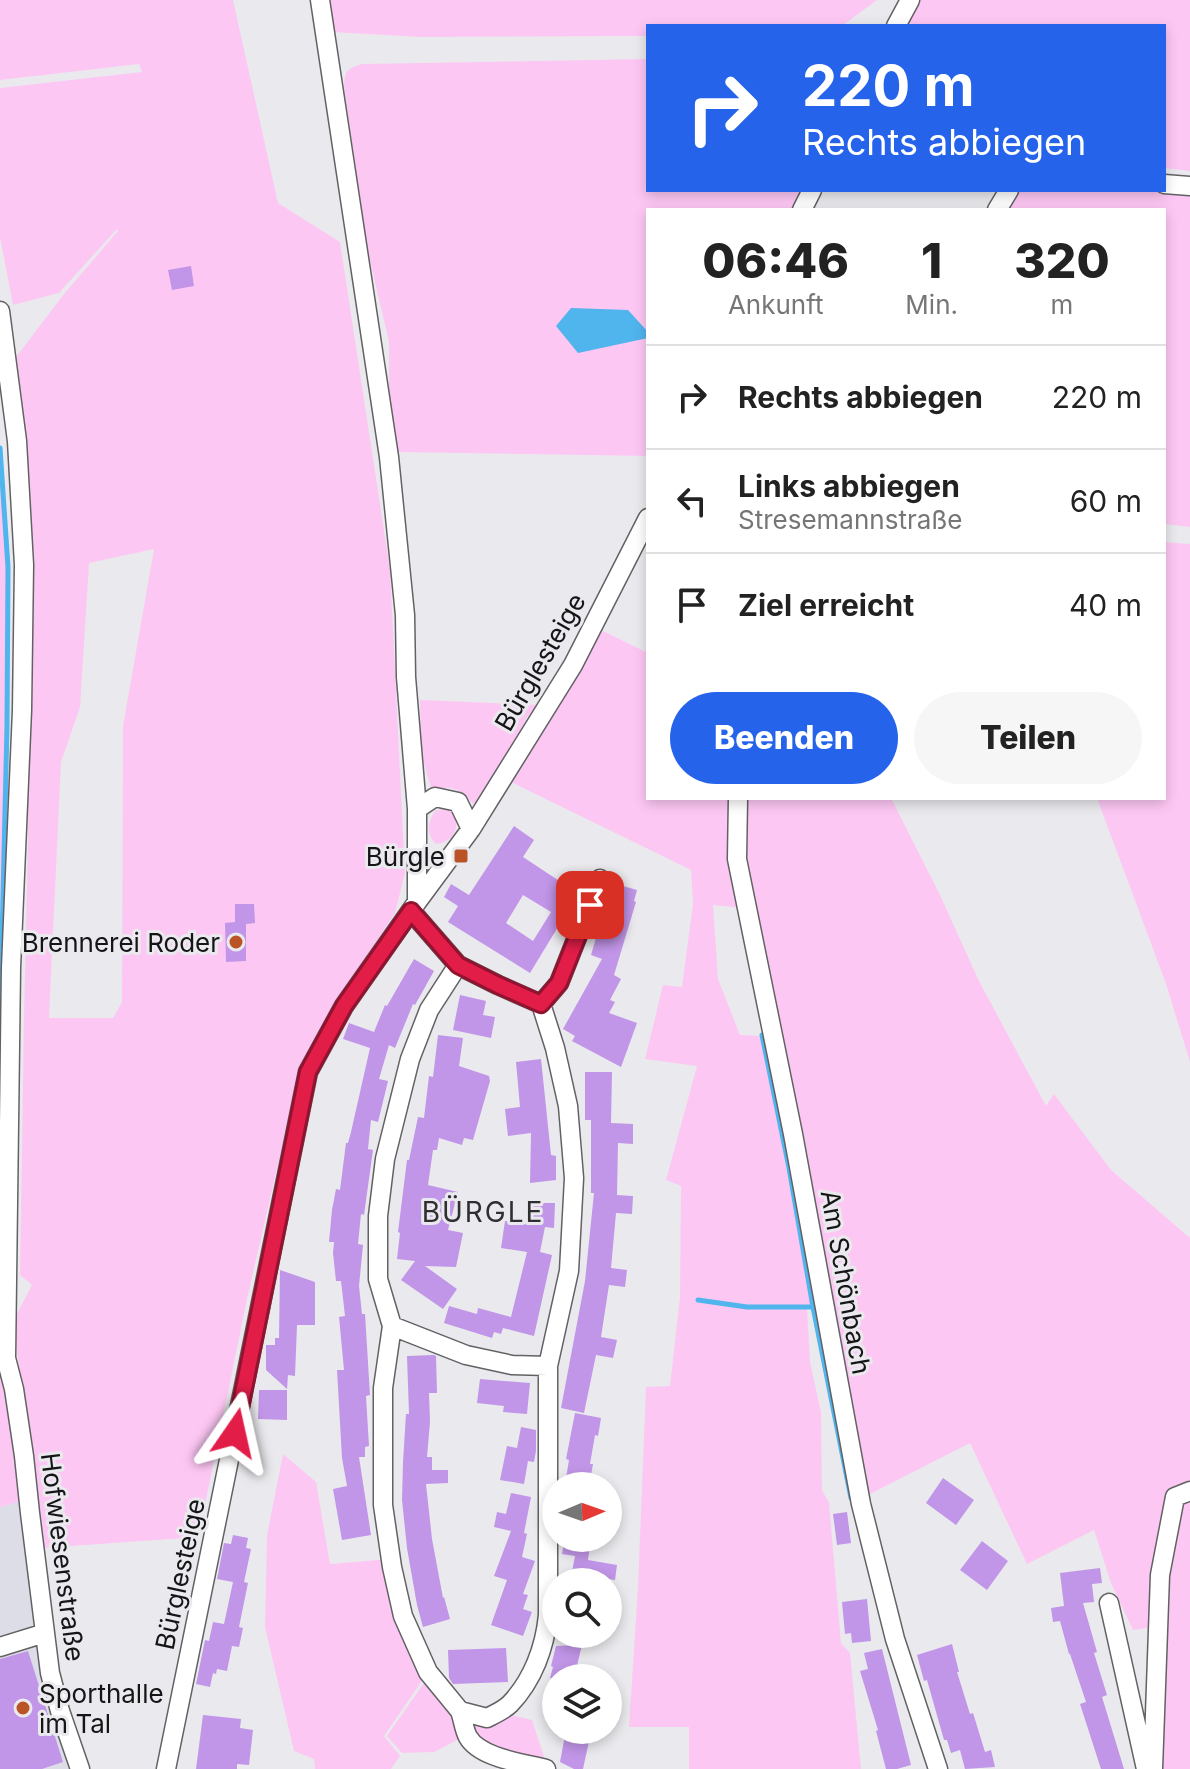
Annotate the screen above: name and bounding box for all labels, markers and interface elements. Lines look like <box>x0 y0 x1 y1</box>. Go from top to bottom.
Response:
text: 220 m <box>802 52 975 120</box>
icon: right <box>670 56 774 160</box>
text: Rechts abbiegen <box>802 120 1086 164</box>
text: 06:46 <box>702 231 849 290</box>
text: 1 <box>921 231 942 290</box>
text: 320 <box>1014 231 1110 290</box>
text: Ankunft <box>728 289 823 320</box>
text: Min. <box>905 289 958 320</box>
text: m <box>1051 289 1073 320</box>
icon: right <box>670 375 714 419</box>
text: Rechts abbiegen <box>738 379 983 415</box>
text: 220 m <box>1052 379 1142 415</box>
text: Links abbiegen <box>738 468 960 504</box>
icon: left <box>670 479 714 523</box>
text: 60 m <box>1070 483 1142 519</box>
text: Stresemannstraße <box>738 504 962 535</box>
icon: arrive <box>670 583 714 627</box>
text: Ziel erreicht <box>738 587 914 623</box>
text: 40 m <box>1069 587 1142 623</box>
street label: Bürglesteige <box>488 588 592 736</box>
button: Beenden <box>670 692 898 784</box>
button: Teilen <box>914 692 1142 784</box>
place label: Bürgle <box>366 841 445 872</box>
marker: Bürgle <box>452 847 470 865</box>
pin <box>556 871 624 939</box>
icon: arrive <box>568 883 612 927</box>
place label: Brennerei Roder <box>22 927 220 958</box>
marker: Brennerei Roder <box>227 933 245 951</box>
street label: Am Schönbach <box>815 1187 877 1377</box>
district label: BÜRGLE <box>422 1195 544 1229</box>
position arrow <box>193 1391 277 1475</box>
street label: Hofwiesenstraße <box>35 1451 91 1663</box>
north arrow <box>542 1472 622 1552</box>
map controls <box>542 1472 622 1744</box>
street label: Bürglesteige <box>149 1496 211 1652</box>
button: search <box>542 1568 622 1648</box>
button: layers <box>542 1664 622 1744</box>
place label: Sporthalle im Tal <box>39 1678 164 1739</box>
marker: Sporthalle im Tal <box>14 1699 32 1717</box>

